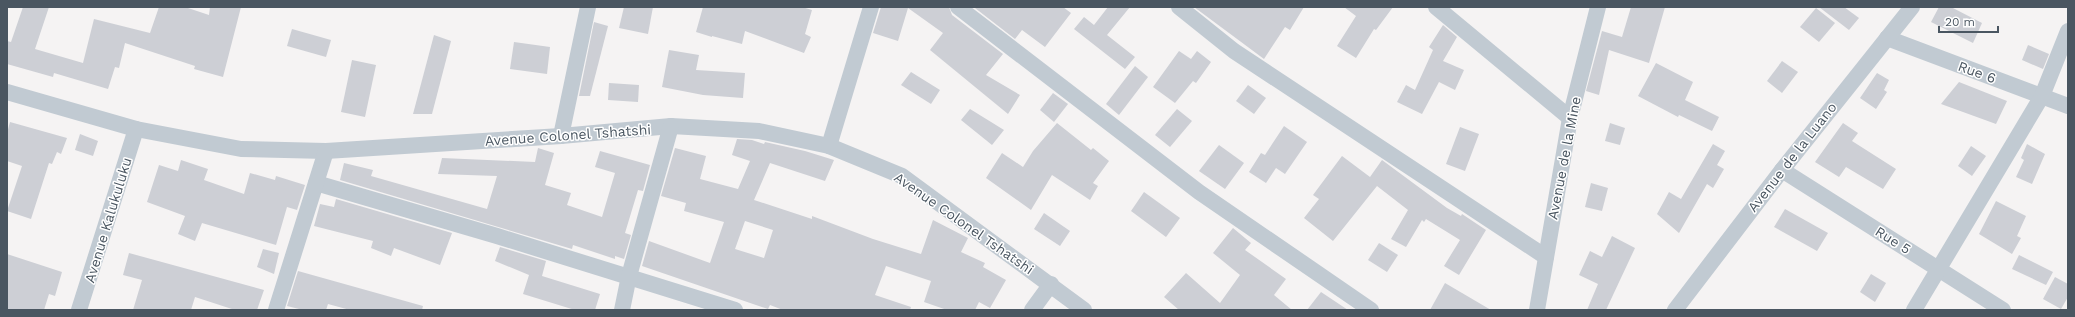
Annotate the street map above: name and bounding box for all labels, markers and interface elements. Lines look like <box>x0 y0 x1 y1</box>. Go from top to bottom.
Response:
scale bar <box>1939 8 1998 34</box>
text: 20 m <box>1945 15 1975 29</box>
street label: Rue 6 <box>1956 58 1998 86</box>
street label: Avenue de la Mine <box>1544 95 1584 221</box>
street label: Avenue de la Luano <box>1744 99 1840 215</box>
street label: Avenue Colonel Tshatshi <box>484 121 652 149</box>
street label: Avenue Kalukuluku <box>81 155 135 285</box>
street label: Avenue Colonel Tshatshi <box>891 169 1037 277</box>
street label: Rue 5 <box>1872 223 1914 257</box>

